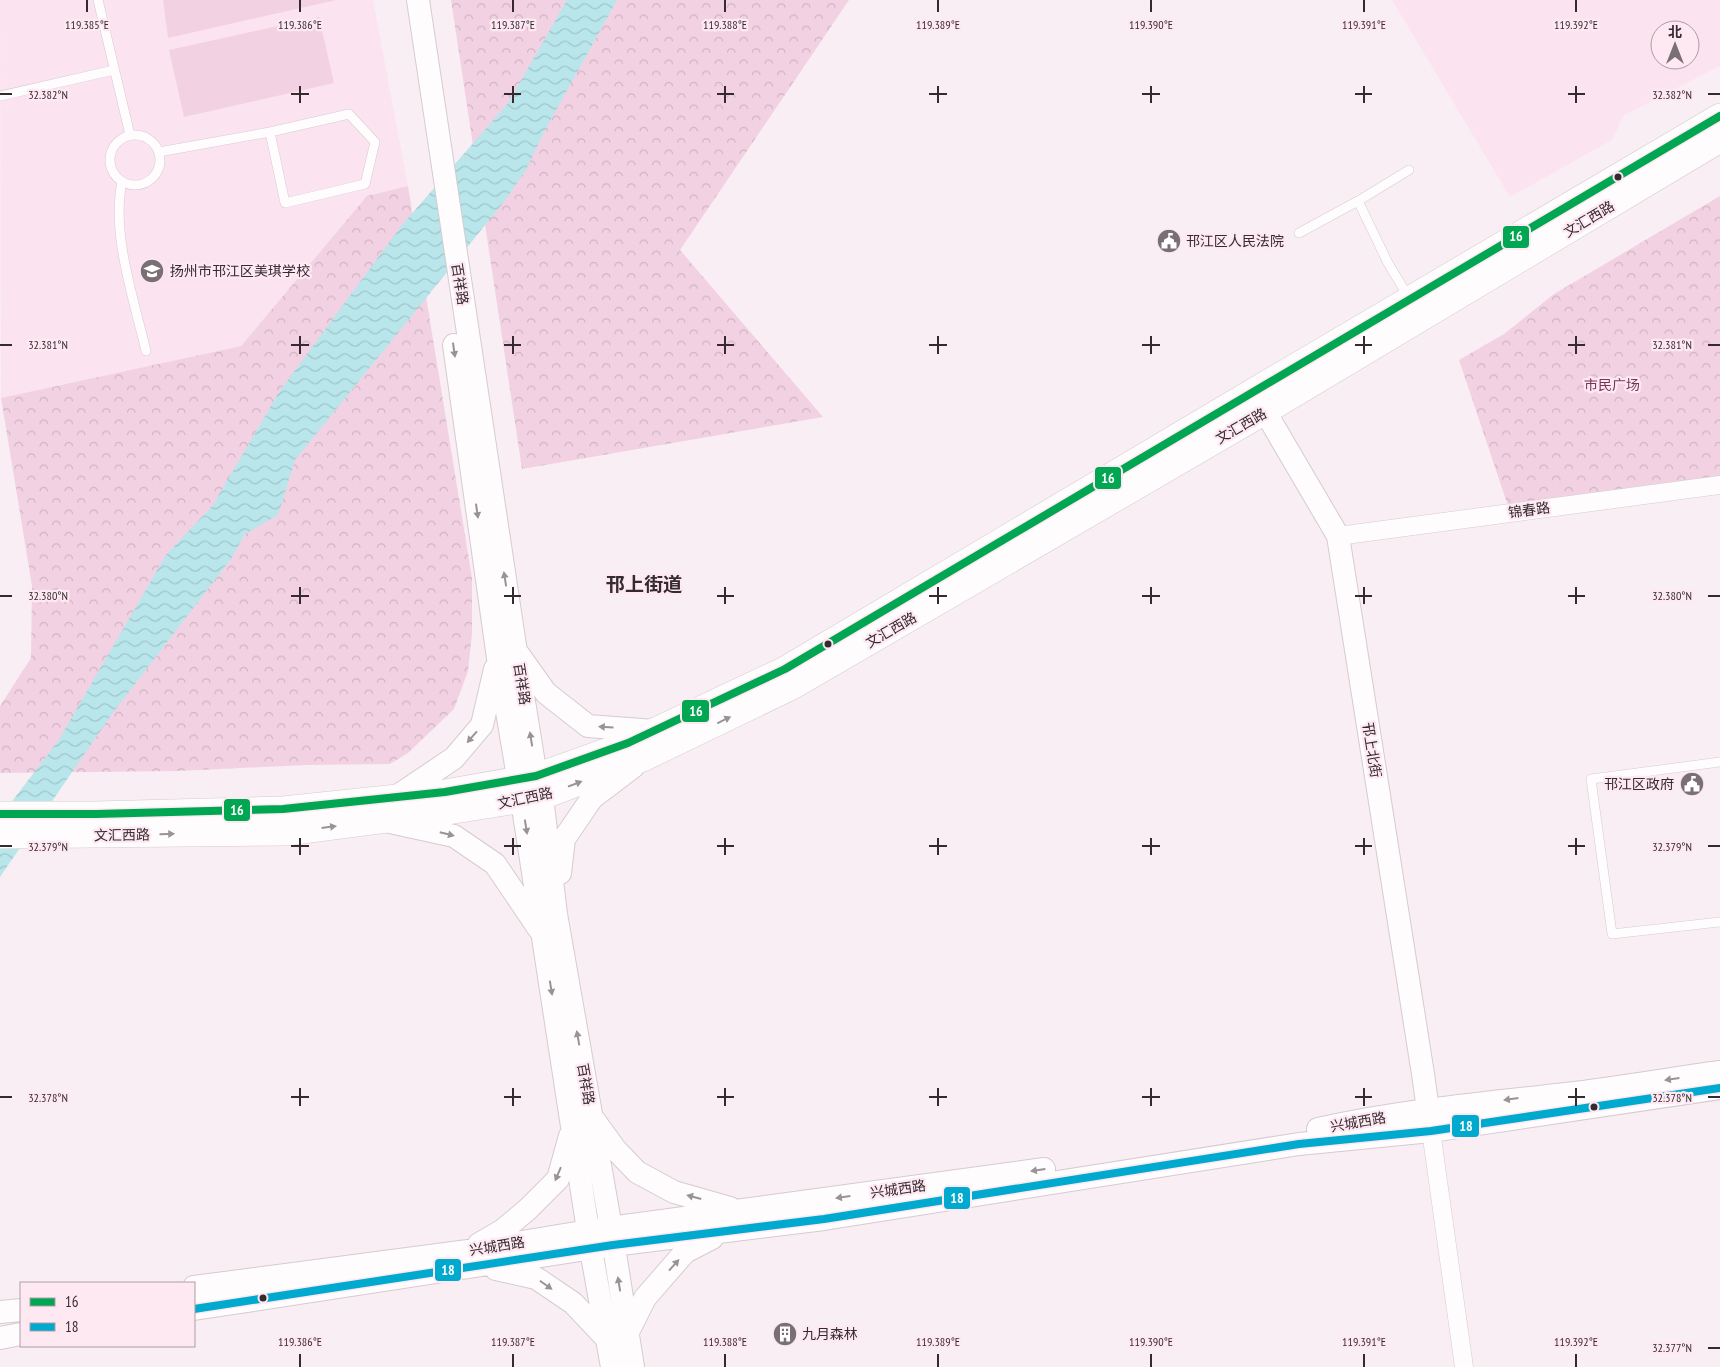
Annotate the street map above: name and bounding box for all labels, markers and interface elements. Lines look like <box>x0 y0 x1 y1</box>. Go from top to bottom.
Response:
text: 119.385°E <box>65 17 109 32</box>
text: 119.386°E <box>278 17 322 32</box>
text: 119.387°E <box>491 17 535 32</box>
text: 119.388°E <box>703 17 747 32</box>
text: 119.389°E <box>916 17 960 32</box>
text: 119.390°E <box>1129 17 1173 32</box>
text: 119.391°E <box>1342 17 1386 32</box>
text: 119.392°E <box>1554 17 1598 32</box>
north arrow <box>1650 20 1700 70</box>
text: 北 <box>1668 23 1682 41</box>
text: 32.382°N <box>28 87 68 102</box>
text: 32.382°N <box>1652 87 1692 102</box>
unlabelled marker <box>1613 172 1623 182</box>
street label: 文汇西路 <box>1560 197 1618 241</box>
line badge: 16 <box>1502 225 1530 249</box>
text: 16 <box>1509 227 1523 245</box>
public building icon: 邗江区人民法院 <box>1156 228 1182 254</box>
place label: 邗江区人民法院 <box>1186 232 1284 250</box>
school or university icon: 扬州市邗江区美琪学校 <box>139 258 165 284</box>
place label: 扬州市邗江区美琪学校 <box>170 262 310 280</box>
street label: 百祥路 <box>448 262 472 306</box>
text: 32.381°N <box>28 337 68 352</box>
text: 32.381°N <box>1652 337 1692 352</box>
one-way arrow <box>451 343 459 359</box>
park label: 市民广场 <box>1584 376 1640 394</box>
street label: 文汇西路 <box>1212 404 1270 448</box>
line badge: 16 <box>1094 466 1122 490</box>
text: 16 <box>1101 469 1115 487</box>
street label: 锦春路 <box>1507 498 1551 522</box>
one-way arrow <box>473 503 481 519</box>
one-way arrow <box>501 570 509 586</box>
district label: 邗上街道 <box>606 572 682 596</box>
text: 32.380°N <box>28 588 68 603</box>
text: 32.380°N <box>1652 588 1692 603</box>
street label: 文汇西路 <box>862 608 920 652</box>
unlabelled marker <box>823 639 833 649</box>
street label: 百祥路 <box>510 662 534 706</box>
line badge: 16 <box>681 699 710 723</box>
text: 16 <box>689 702 703 720</box>
one-way arrow <box>716 716 731 724</box>
street label: 邗上北街 <box>1359 721 1385 779</box>
one-way arrow <box>598 723 614 731</box>
one-way arrow <box>466 730 478 742</box>
one-way arrow <box>526 731 534 747</box>
public building icon: 邗江区政府 <box>1679 771 1705 797</box>
place label: 邗江区政府 <box>1604 775 1674 793</box>
one-way arrow <box>567 780 582 787</box>
street label: 文汇西路 <box>496 783 554 813</box>
line badge: 16 <box>223 798 251 822</box>
text: 16 <box>230 801 244 819</box>
one-way arrow <box>523 820 531 836</box>
one-way arrow <box>321 823 337 831</box>
street label: 文汇西路 <box>94 826 150 844</box>
one-way arrow <box>159 830 175 838</box>
one-way arrow <box>439 830 454 838</box>
text: 32.379°N <box>28 839 68 854</box>
text: 32.379°N <box>1652 839 1692 854</box>
one-way arrow <box>547 980 555 996</box>
one-way arrow <box>573 1029 581 1045</box>
street label: 百祥路 <box>573 1062 599 1106</box>
one-way arrow <box>1663 1075 1679 1083</box>
text: 32.378°N <box>28 1090 68 1105</box>
text: 32.378°N <box>1652 1090 1692 1105</box>
one-way arrow <box>1502 1096 1518 1104</box>
unlabelled marker <box>1589 1102 1599 1112</box>
street label: 兴城西路 <box>1329 1108 1387 1136</box>
line badge: 18 <box>1451 1114 1480 1138</box>
text: 18 <box>1459 1117 1473 1135</box>
one-way arrow <box>1030 1166 1046 1174</box>
one-way arrow <box>554 1167 562 1181</box>
street label: 兴城西路 <box>869 1176 927 1202</box>
line badge: 18 <box>943 1186 971 1210</box>
text: 18 <box>950 1189 964 1207</box>
one-way arrow <box>686 1193 701 1201</box>
one-way arrow <box>834 1193 850 1201</box>
street label: 兴城西路 <box>468 1233 526 1259</box>
line badge: 18 <box>434 1258 462 1282</box>
one-way arrow <box>668 1260 680 1272</box>
text: 18 <box>441 1261 455 1279</box>
one-way arrow <box>615 1276 623 1292</box>
one-way arrow <box>539 1280 553 1290</box>
legend <box>20 1282 195 1347</box>
text: 16 <box>65 1292 79 1311</box>
unlabelled marker <box>258 1293 268 1303</box>
text: 18 <box>65 1317 79 1336</box>
building icon: 九月森林 <box>772 1321 798 1347</box>
place label: 九月森林 <box>802 1325 858 1343</box>
text: 119.386°E <box>278 1334 322 1349</box>
text: 119.387°E <box>491 1334 535 1349</box>
text: 119.388°E <box>703 1334 747 1349</box>
text: 119.389°E <box>916 1334 960 1349</box>
text: 119.390°E <box>1129 1334 1173 1349</box>
text: 119.391°E <box>1342 1334 1386 1349</box>
text: 119.392°E <box>1554 1334 1598 1349</box>
text: 32.377°N <box>1652 1340 1692 1355</box>

